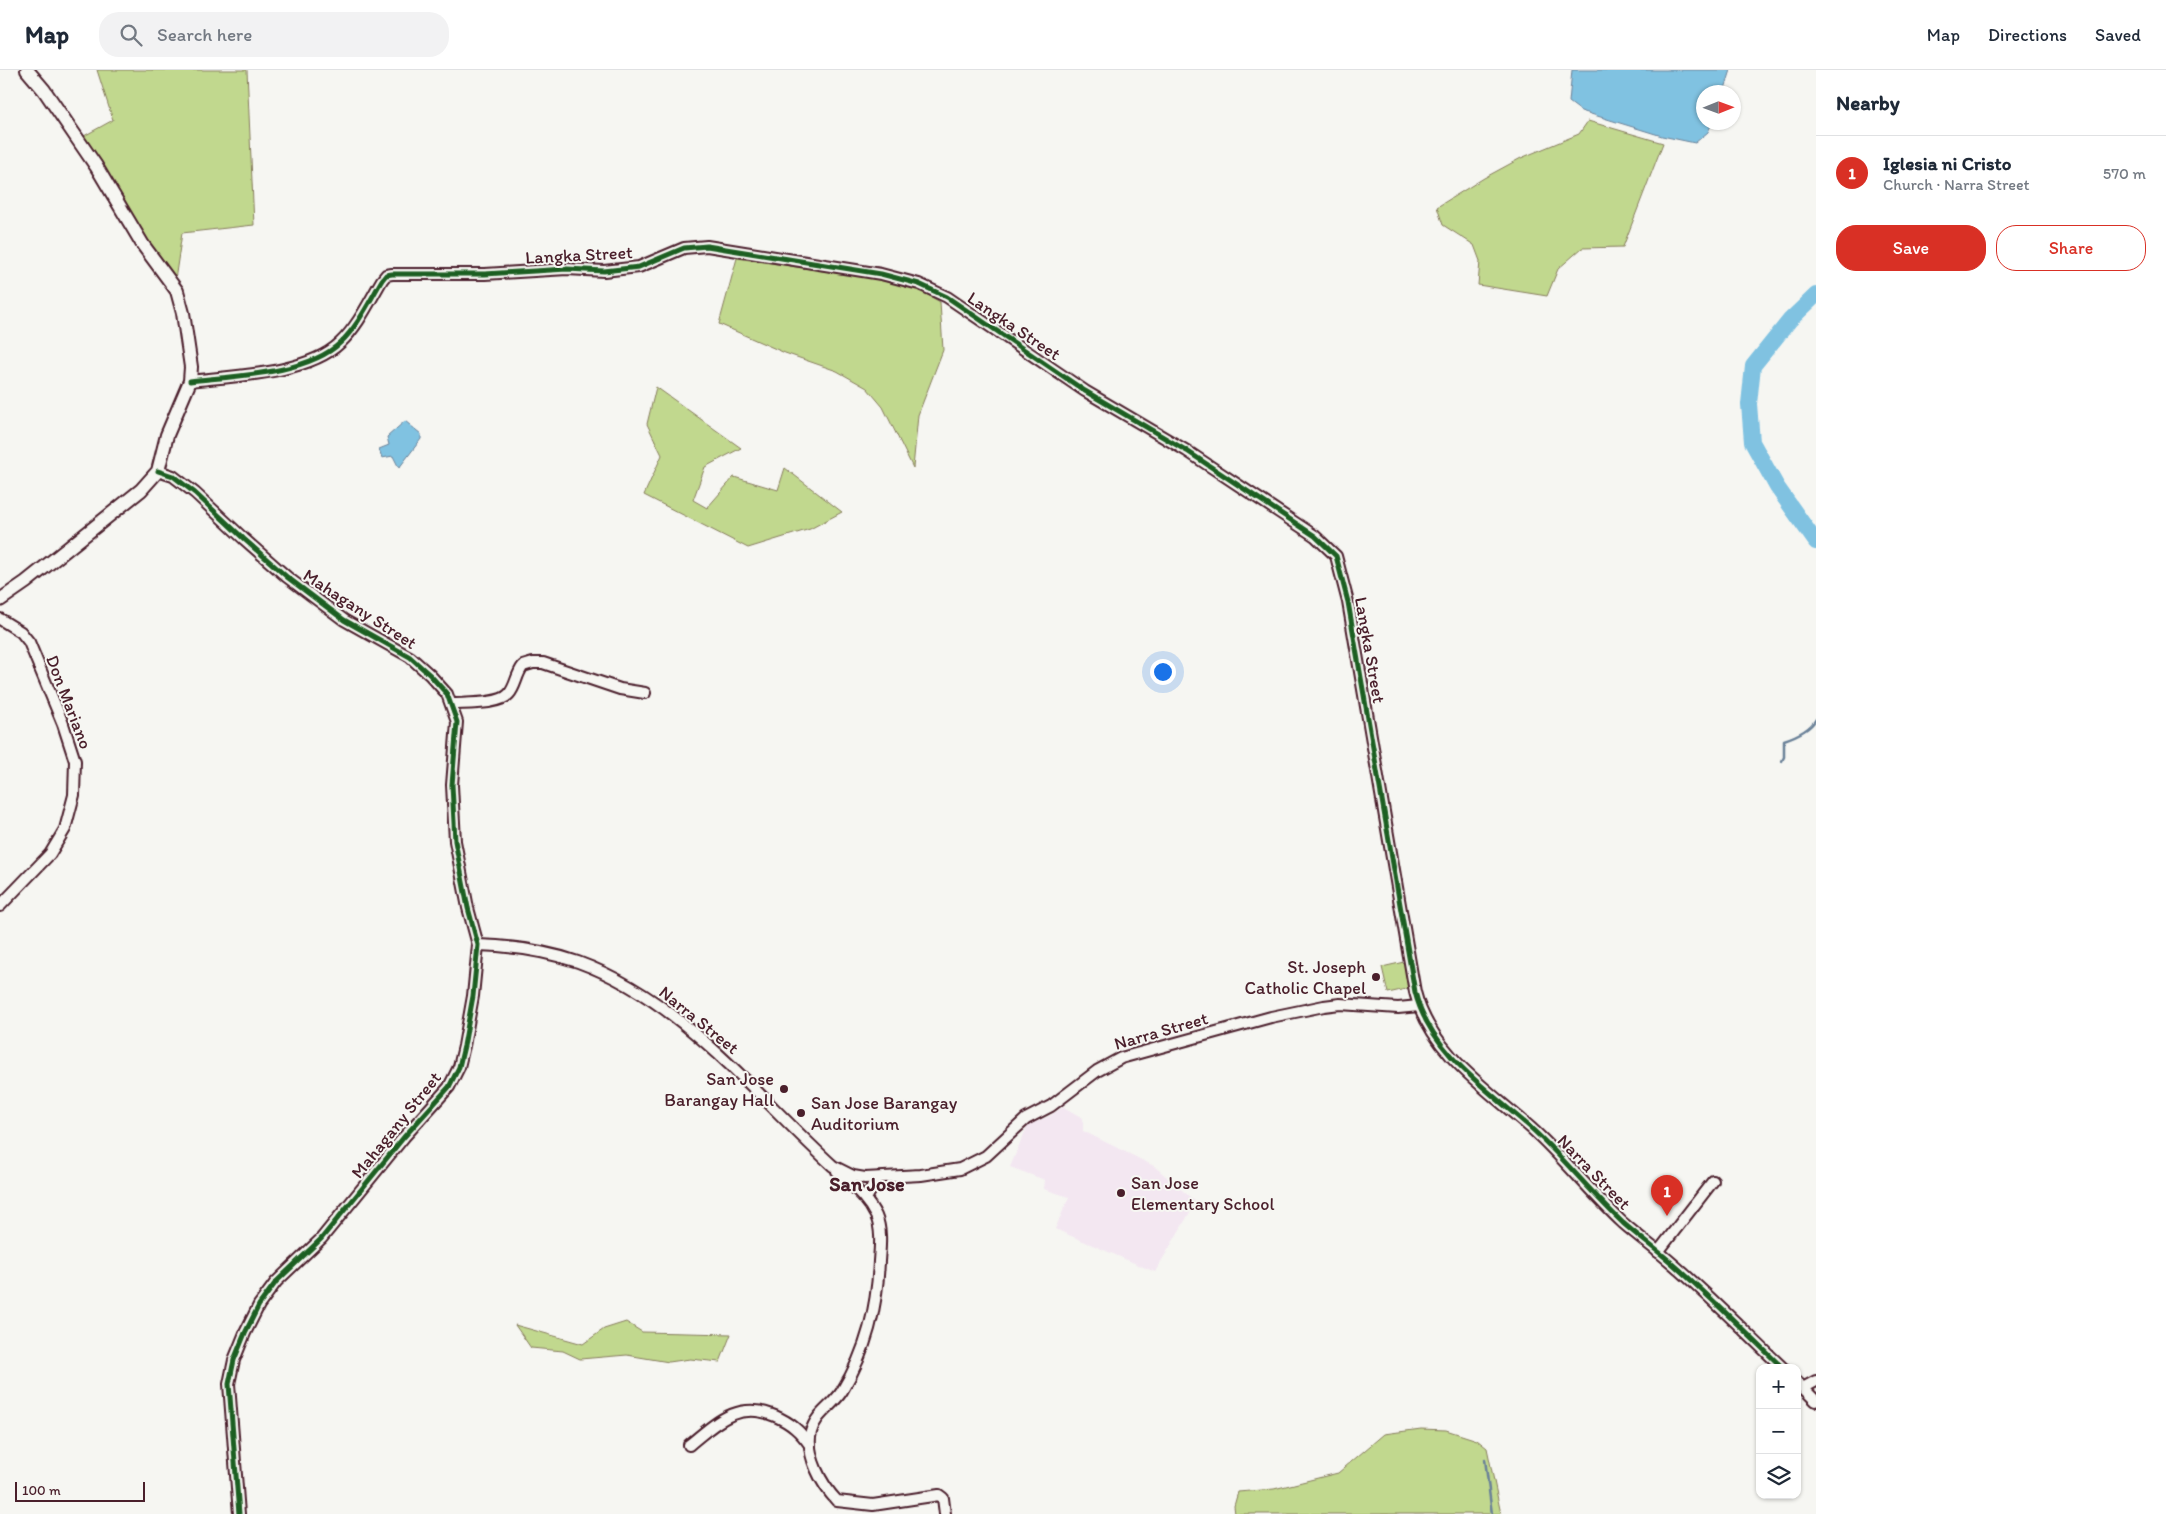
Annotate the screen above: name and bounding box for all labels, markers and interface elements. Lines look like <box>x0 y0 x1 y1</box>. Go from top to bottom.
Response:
search box <box>99 12 449 57</box>
text: Map <box>25 20 69 49</box>
icon: search <box>117 21 145 49</box>
text: Search here <box>157 23 252 46</box>
text: Map <box>1927 24 1960 46</box>
text: Directions <box>1988 24 2067 46</box>
text: Saved <box>2095 24 2141 46</box>
north arrow <box>1696 85 1741 130</box>
text: Nearby <box>1836 90 1900 115</box>
text: Iglesia ni Cristo <box>1883 152 2011 175</box>
text: 1 <box>1848 164 1856 183</box>
text: 570 m <box>2103 164 2146 183</box>
text: Church · Narra Street <box>1883 175 2030 194</box>
button: Save <box>1836 225 1986 271</box>
button: Share <box>1996 225 2146 271</box>
street label: Langka Street <box>525 241 634 269</box>
street label: Langka Street <box>963 287 1065 365</box>
street label: Mahagany Street <box>299 564 421 654</box>
street label: Langka Street <box>1350 595 1390 705</box>
street label: Don Mariano <box>41 652 97 752</box>
your location <box>1150 659 1176 685</box>
place label: St. Joseph Catholic Chapel <box>1245 956 1366 999</box>
marker: St. Joseph Catholic Chapel <box>1370 971 1382 983</box>
street label: Narra Street <box>655 981 744 1059</box>
street label: Narra Street <box>1112 1007 1211 1055</box>
street label: Mahagany Street <box>346 1067 446 1183</box>
place label: San Jose Barangay Hall <box>664 1068 774 1111</box>
marker: San Jose Barangay Hall <box>778 1083 790 1095</box>
place label: San Jose Barangay Auditorium <box>811 1092 958 1135</box>
marker: San Jose Barangay Auditorium <box>795 1107 807 1119</box>
street label: Narra Street <box>1553 1130 1636 1215</box>
district label: San Jose <box>829 1172 905 1196</box>
place label: San Jose Elementary School <box>1131 1172 1275 1215</box>
pin: 1 <box>1651 1175 1683 1216</box>
marker: San Jose Elementary School <box>1115 1187 1127 1199</box>
map controls <box>1756 1364 1801 1499</box>
button: + <box>1756 1364 1801 1409</box>
button: − <box>1756 1409 1801 1454</box>
button: layers <box>1756 1454 1801 1499</box>
scale bar <box>15 1479 145 1502</box>
text: 100 m <box>22 1482 61 1499</box>

